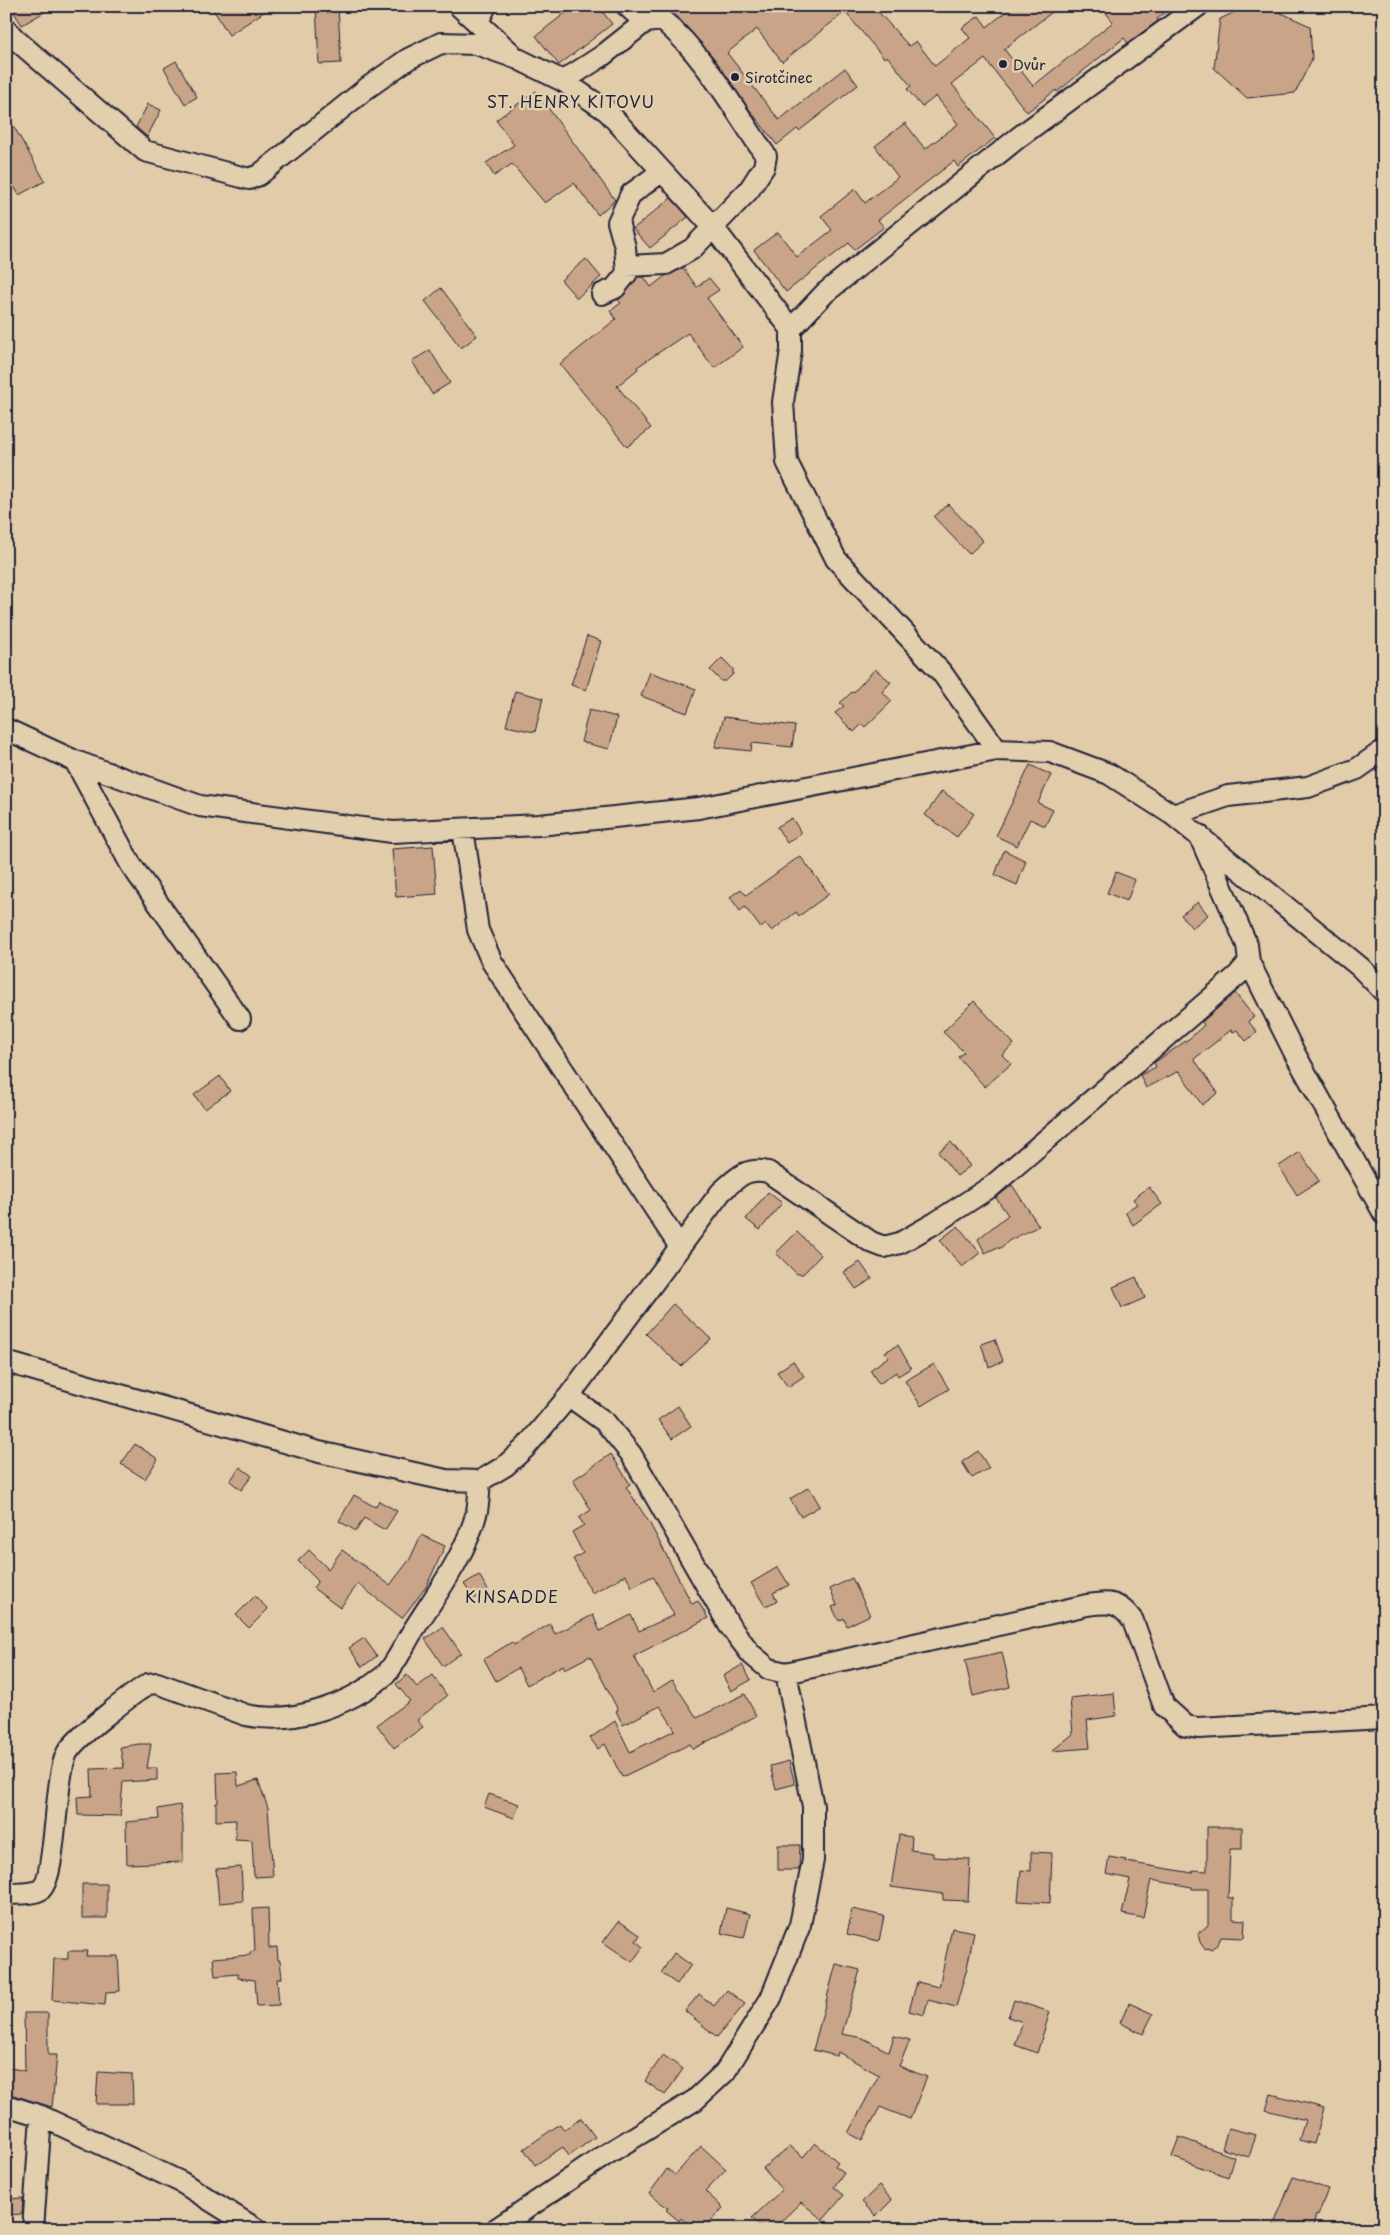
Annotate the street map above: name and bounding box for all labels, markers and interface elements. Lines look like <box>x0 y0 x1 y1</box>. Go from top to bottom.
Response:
place label: Dvůr <box>1013 54 1046 75</box>
marker: Dvůr <box>997 58 1009 70</box>
place label: Sirotčinec <box>745 67 813 88</box>
marker: Sirotčinec <box>729 71 741 83</box>
district label: ST. HENRY KITOVU <box>487 89 655 113</box>
district label: KINSADDE <box>465 1584 559 1608</box>

